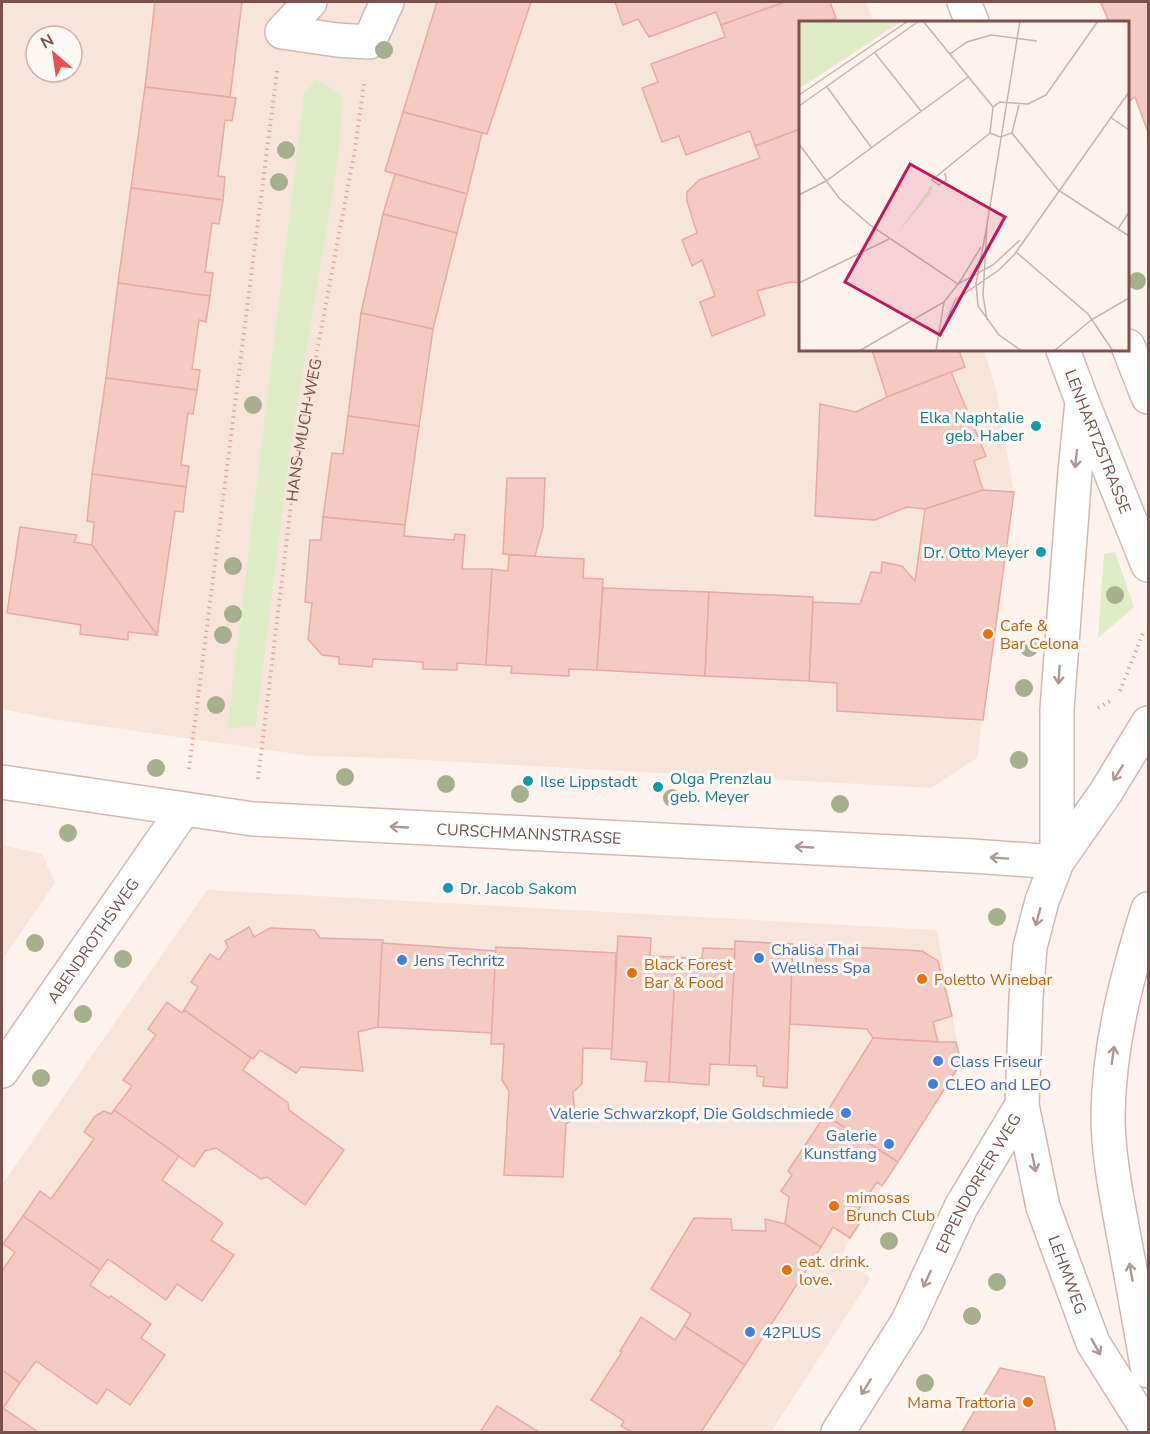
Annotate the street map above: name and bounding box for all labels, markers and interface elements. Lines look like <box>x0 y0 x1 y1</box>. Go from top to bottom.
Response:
inset map <box>799 21 1129 351</box>
north arrow <box>24 24 84 84</box>
text: N <box>37 29 58 54</box>
street label: HANS-MUCH-WEG <box>281 357 327 503</box>
street label: LENHARTZSTRASSE <box>1059 366 1136 517</box>
place label: Elka Naphtalie geb. Haber <box>920 407 1024 447</box>
marker: Elka Naphtalie geb. Haber <box>1029 419 1043 433</box>
one-way arrow <box>1070 449 1081 469</box>
place label: Dr. Otto Meyer <box>923 542 1029 564</box>
marker: Dr. Otto Meyer <box>1034 545 1048 559</box>
place label: Cafe & Bar Celona <box>1000 615 1079 655</box>
marker: Cafe & Bar Celona <box>981 627 995 641</box>
one-way arrow <box>1054 664 1065 684</box>
one-way arrow <box>1111 764 1123 781</box>
place label: Olga Prenzlau geb. Meyer <box>670 768 772 808</box>
place label: Ilse Lippstadt <box>540 771 637 793</box>
marker: Ilse Lippstadt <box>521 774 535 788</box>
marker: Olga Prenzlau geb. Meyer <box>651 780 665 794</box>
street label: CURSCHMANNSTRASSE <box>436 818 622 850</box>
one-way arrow <box>390 821 410 832</box>
one-way arrow <box>794 842 814 853</box>
one-way arrow <box>989 852 1009 863</box>
street label: ABENDROTHSWEG <box>42 874 145 1008</box>
place label: Dr. Jacob Sakom <box>460 878 577 900</box>
marker: Dr. Jacob Sakom <box>441 881 455 895</box>
one-way arrow <box>1031 907 1043 926</box>
place label: Chalisa Thai Wellness Spa <box>771 939 870 979</box>
place label: Jens Techritz <box>413 950 504 972</box>
marker: Chalisa Thai Wellness Spa <box>752 951 766 965</box>
marker: Jens Techritz <box>395 953 409 967</box>
place label: Black Forest Bar & Food <box>644 954 733 994</box>
marker: Black Forest Bar & Food <box>625 966 639 980</box>
place label: Poletto Winebar <box>934 969 1052 991</box>
marker: Poletto Winebar <box>915 972 929 986</box>
one-way arrow <box>1108 1046 1119 1066</box>
place label: Class Friseur <box>950 1051 1043 1073</box>
marker: Class Friseur <box>931 1054 945 1068</box>
place label: CLEO and LEO <box>945 1074 1051 1096</box>
marker: CLEO and LEO <box>926 1077 940 1091</box>
place label: Valerie Schwarzkopf, Die Goldschmiede <box>549 1103 834 1125</box>
marker: Valerie Schwarzkopf, Die Goldschmiede <box>839 1106 853 1120</box>
street label: EPPENDORFER WEG <box>931 1110 1027 1257</box>
place label: Galerie Kunstfang <box>804 1125 877 1165</box>
marker: Galerie Kunstfang <box>882 1137 896 1151</box>
one-way arrow <box>1029 1152 1040 1172</box>
place label: mimosas Brunch Club <box>846 1187 935 1227</box>
marker: mimosas Brunch Club <box>827 1199 841 1213</box>
street label: LEHMWEG <box>1042 1233 1091 1317</box>
place label: eat. drink. love. <box>799 1251 869 1291</box>
marker: eat. drink. love. <box>780 1263 794 1277</box>
one-way arrow <box>1125 1263 1136 1283</box>
one-way arrow <box>921 1270 933 1288</box>
place label: 42PLUS <box>762 1322 821 1344</box>
marker: 42PLUS <box>743 1325 757 1339</box>
one-way arrow <box>1090 1338 1102 1355</box>
one-way arrow <box>860 1378 872 1395</box>
place label: Mama Trattoria <box>907 1392 1016 1414</box>
marker: Mama Trattoria <box>1021 1395 1035 1409</box>

